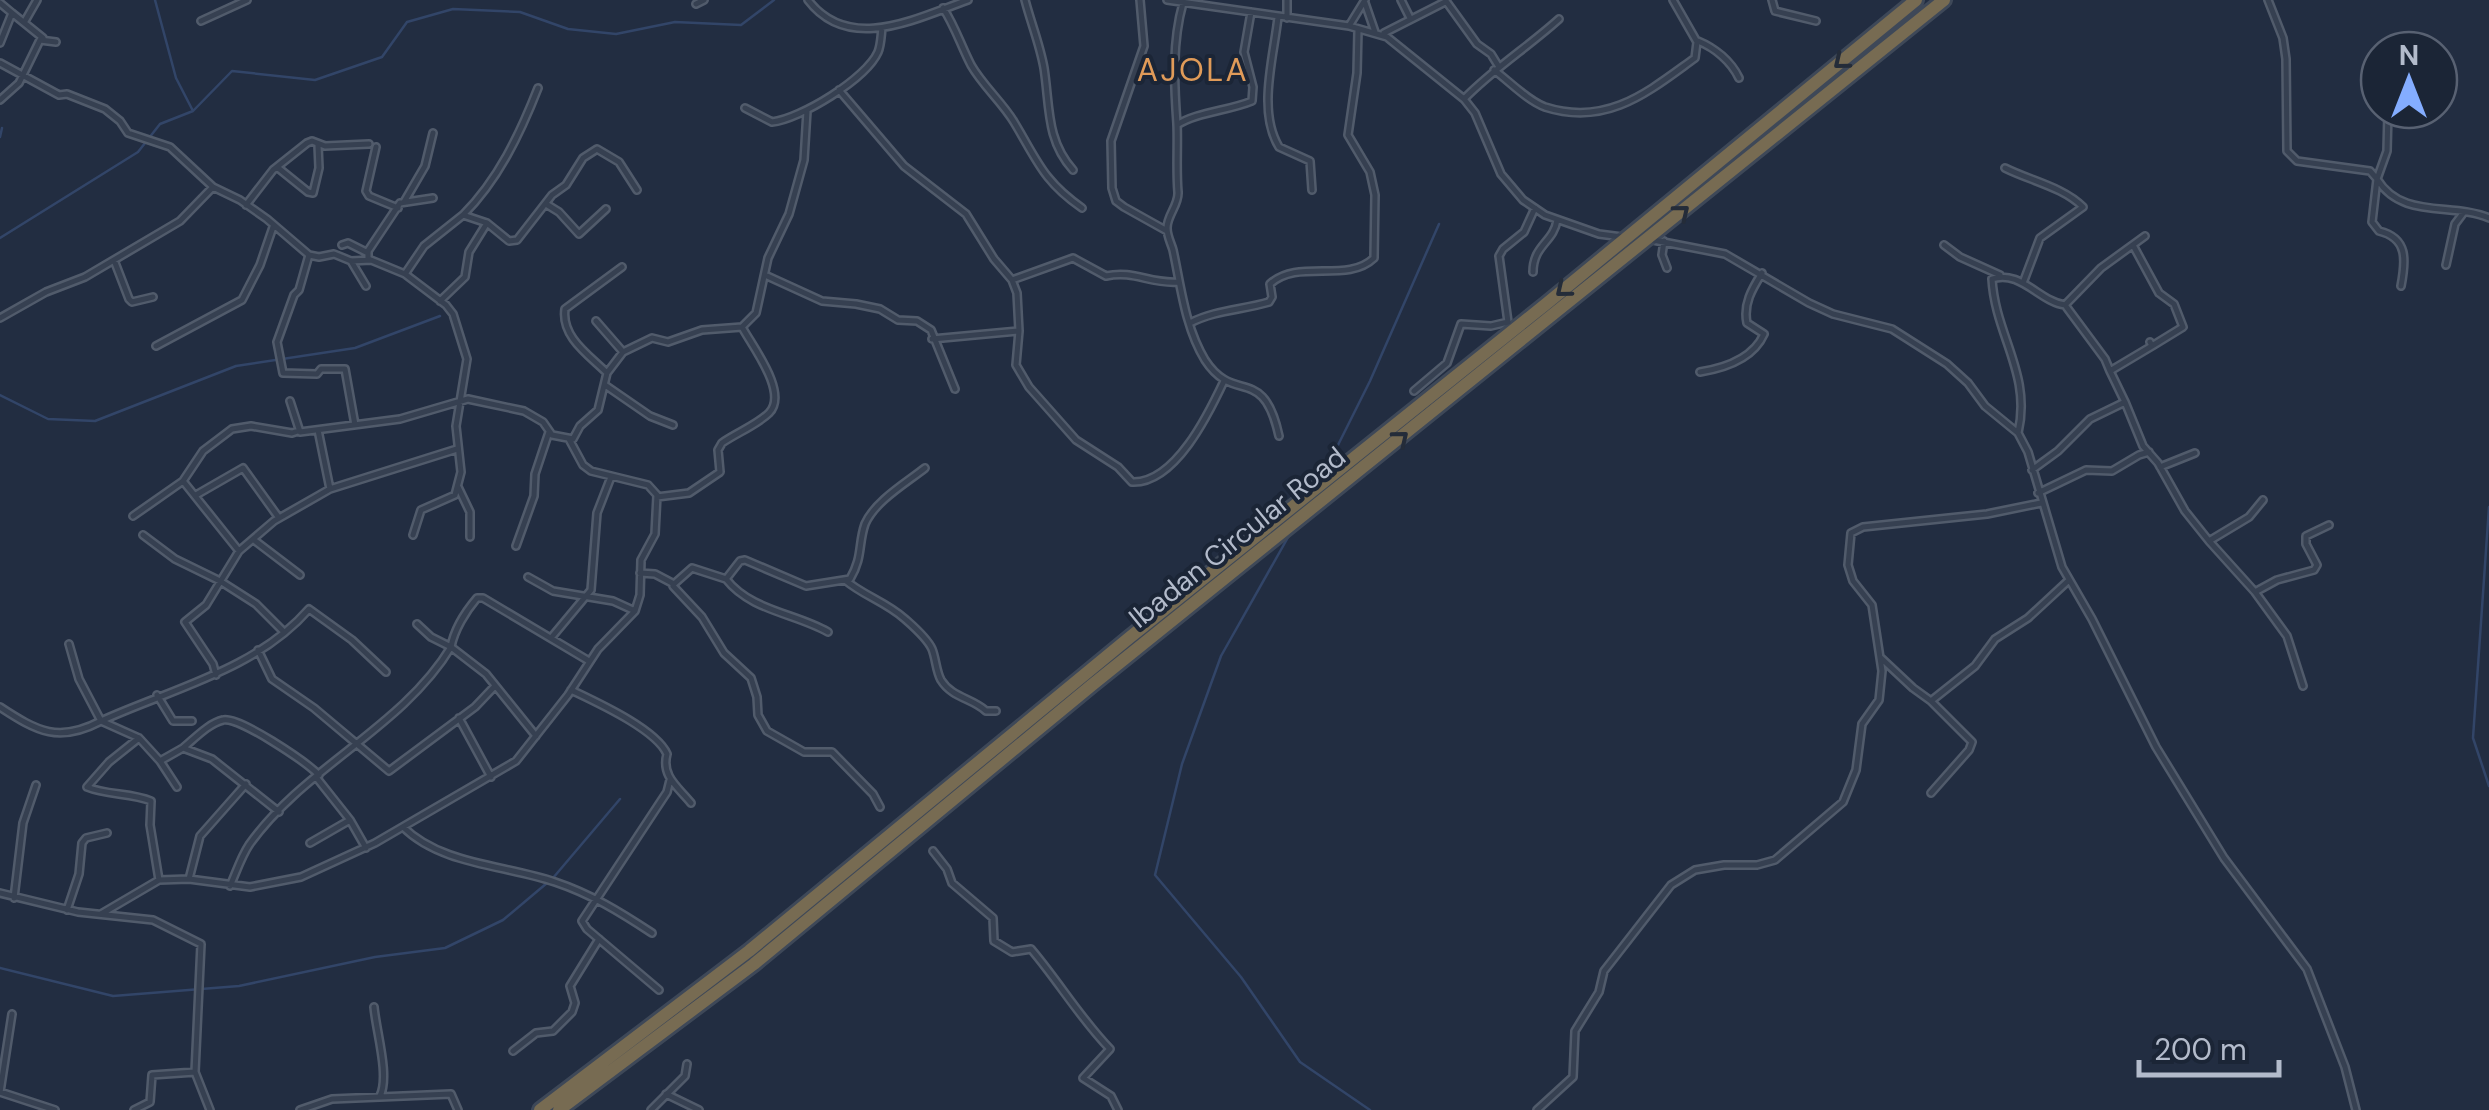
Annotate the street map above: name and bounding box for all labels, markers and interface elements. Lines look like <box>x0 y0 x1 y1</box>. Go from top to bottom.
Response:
north arrow <box>2359 30 2459 130</box>
text: N <box>2399 37 2419 74</box>
district label: AJOLA <box>1137 49 1249 91</box>
one-way arrow <box>1834 50 1852 68</box>
one-way arrow <box>1670 206 1688 224</box>
one-way arrow <box>1556 278 1574 296</box>
one-way arrow <box>1390 432 1408 450</box>
street label: Ibadan Circular Road <box>1121 438 1353 636</box>
scale bar <box>2139 1015 2279 1077</box>
text: 200 m <box>2154 1030 2247 1069</box>

